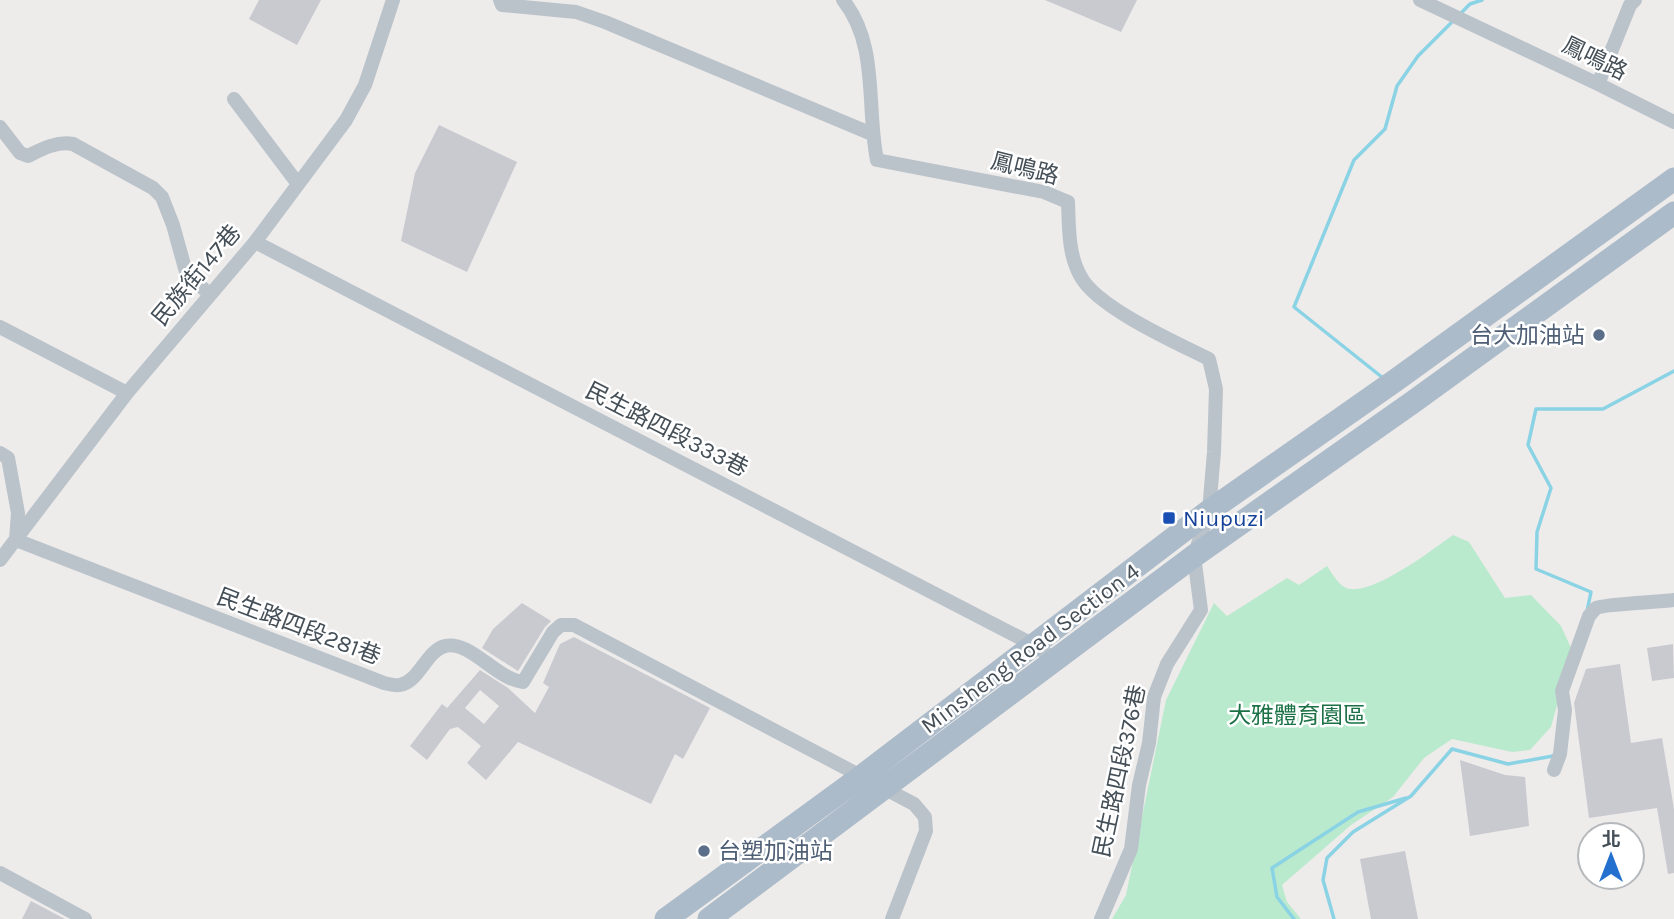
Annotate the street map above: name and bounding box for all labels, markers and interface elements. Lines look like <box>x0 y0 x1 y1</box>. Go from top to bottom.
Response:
street label: 鳳鳴路 <box>1558 31 1632 86</box>
street label: 鳳鳴路 <box>988 147 1062 190</box>
street label: 民族街147巷 <box>146 219 246 331</box>
place label: 台大加油站 <box>1470 322 1585 349</box>
marker: 台大加油站 <box>1591 327 1607 343</box>
street label: 民生路四段333巷 <box>581 377 753 482</box>
place label: Niupuzi <box>1183 505 1265 532</box>
marker: Niupuzi <box>1161 510 1177 526</box>
street label: Minsheng Road Section 4 <box>916 557 1145 739</box>
street label: 民生路四段281巷 <box>213 583 384 670</box>
street label: 民生路四段376巷 <box>1088 682 1151 860</box>
park label: 大雅體育園區 <box>1228 702 1366 729</box>
north arrow <box>1576 821 1646 891</box>
text: 北 <box>1601 829 1621 851</box>
place label: 台塑加油站 <box>718 838 833 865</box>
marker: 台塑加油站 <box>696 843 712 859</box>

